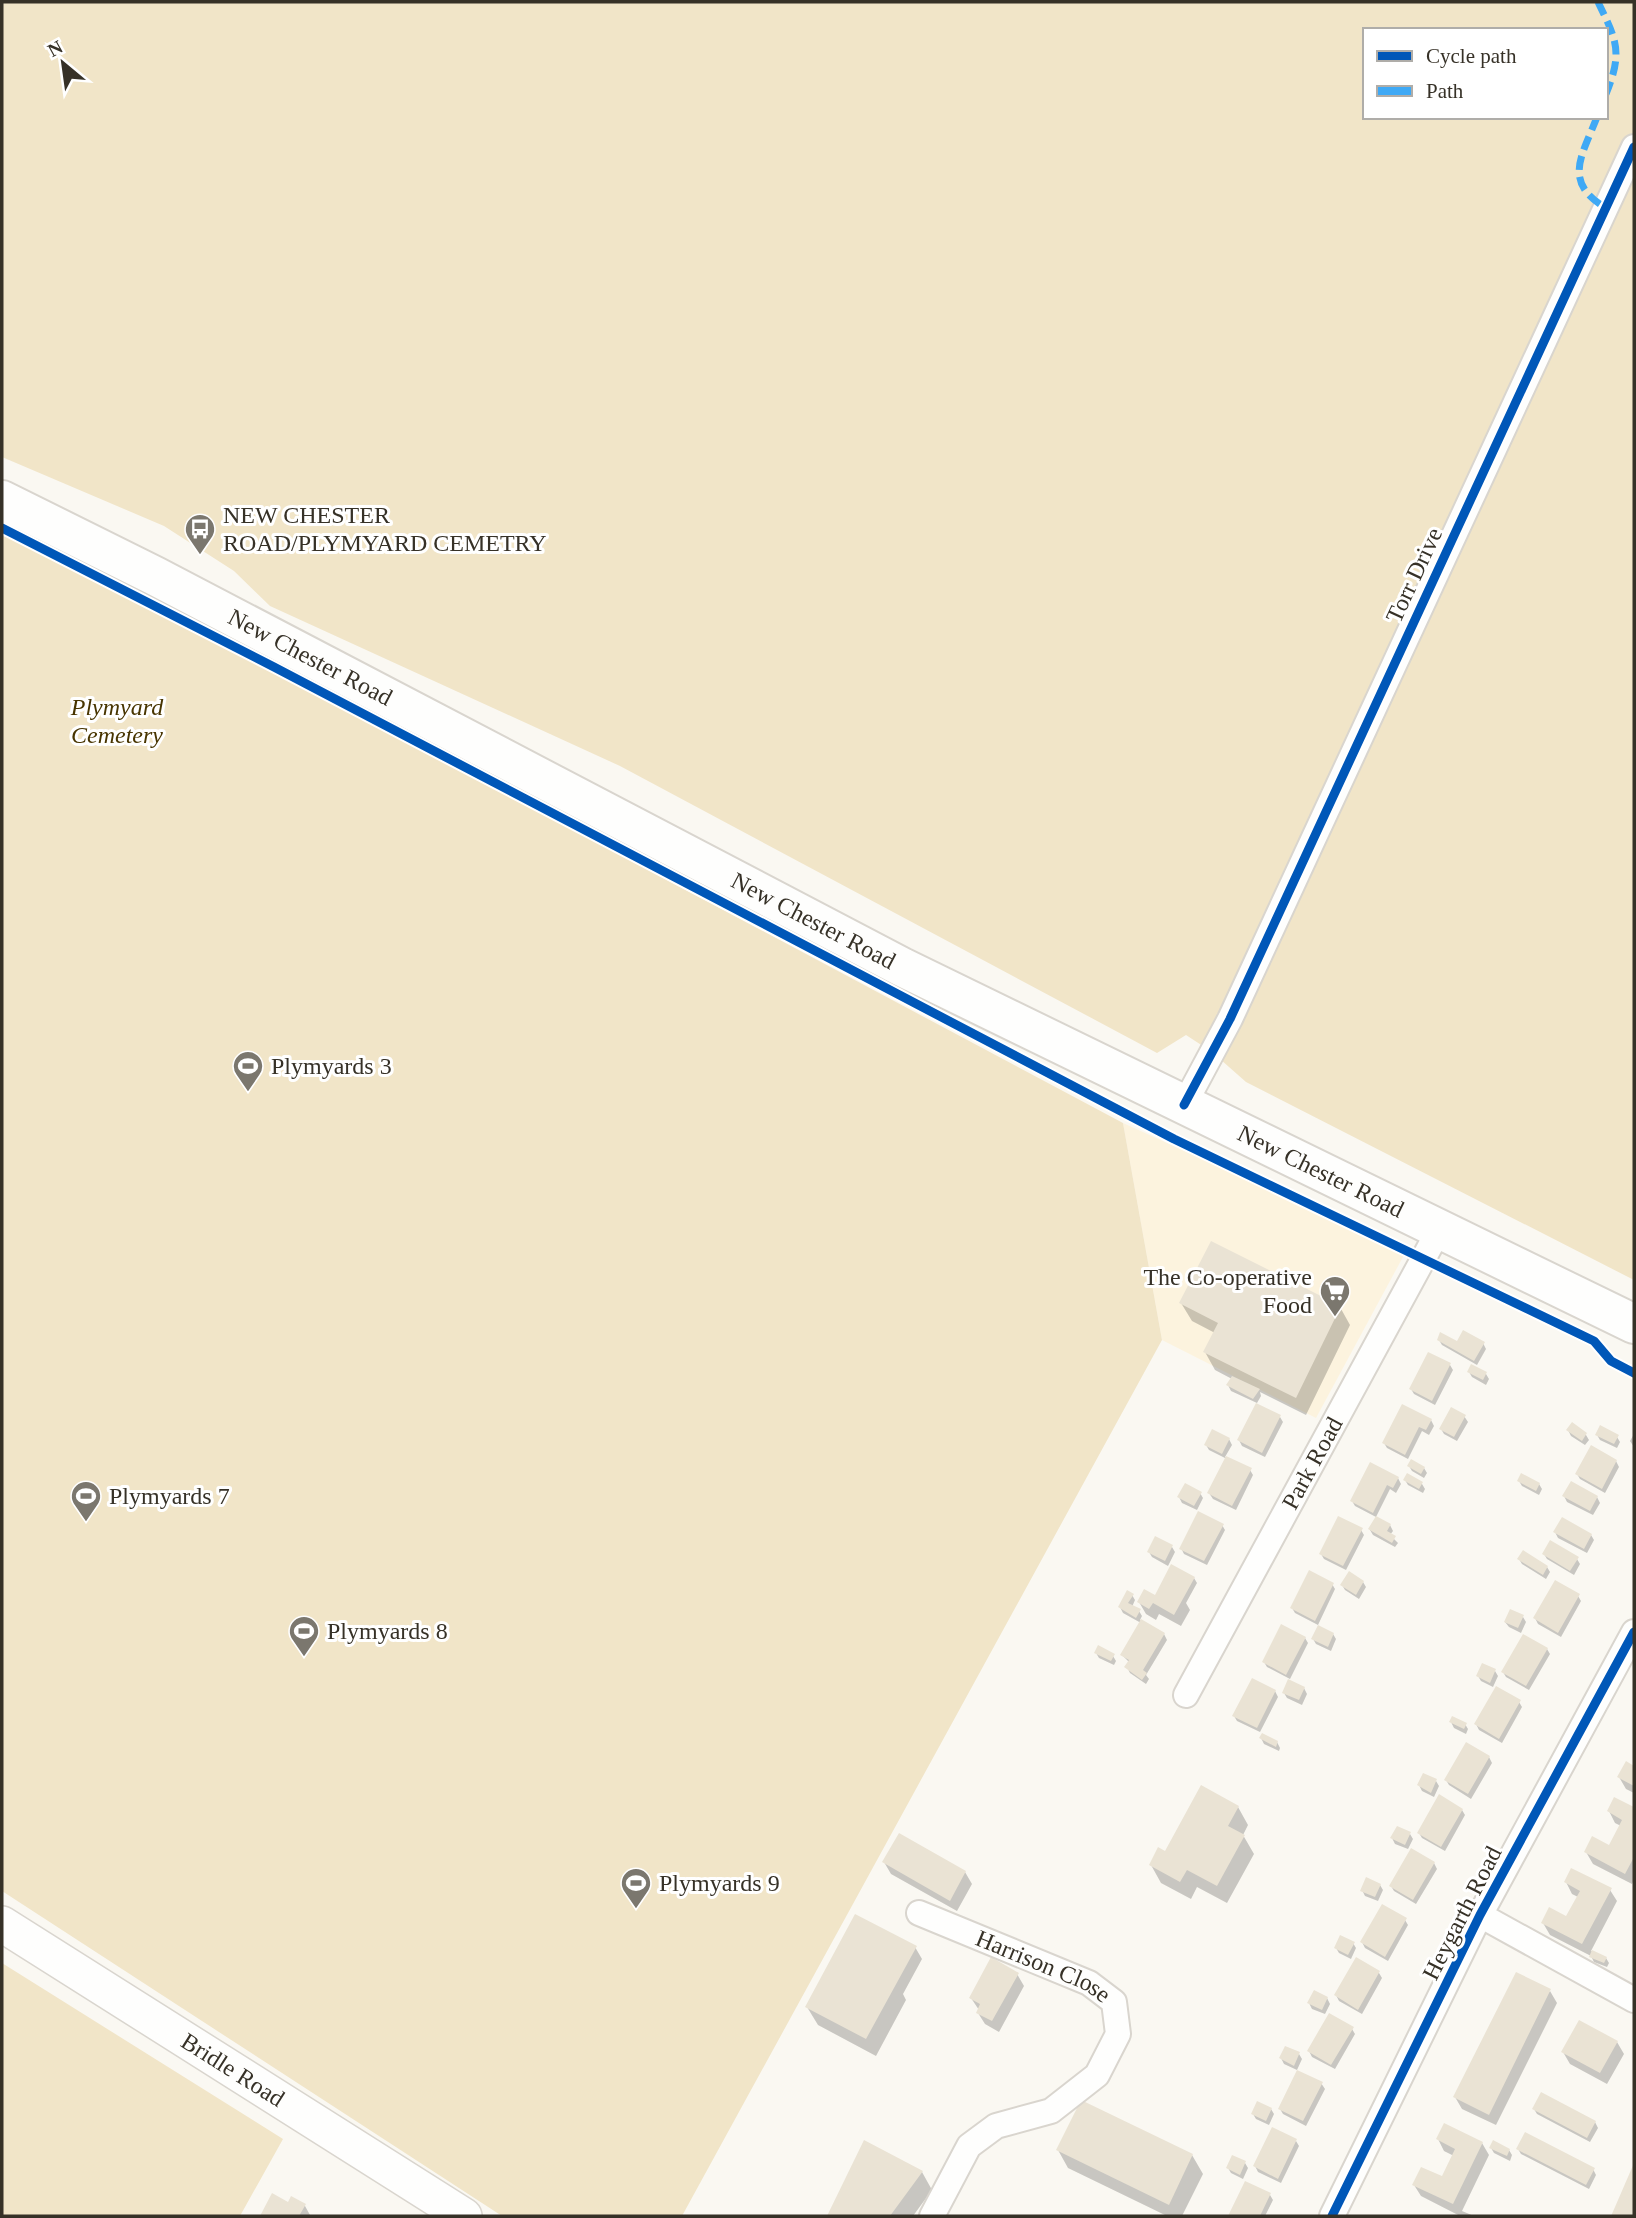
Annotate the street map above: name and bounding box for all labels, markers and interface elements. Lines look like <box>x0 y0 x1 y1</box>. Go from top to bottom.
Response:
north arrow <box>28 28 98 98</box>
legend <box>1363 28 1608 119</box>
text: N <box>44 36 66 61</box>
text: Cycle path <box>1426 44 1517 68</box>
text: Path <box>1426 79 1464 103</box>
place label: NEW CHESTER ROAD/PLYMYARD CEMETRY <box>223 502 547 556</box>
bus stop icon: NEW CHESTER ROAD/PLYMYARD CEMETRY <box>183 512 217 556</box>
street label: Torr Drive <box>1381 523 1447 627</box>
street label: New Chester Road <box>224 604 397 711</box>
park label: Plymyard Cemetery <box>70 694 164 748</box>
street label: New Chester Road <box>727 867 900 974</box>
sports icon: Plymyards 3 <box>231 1049 265 1093</box>
place label: Plymyards 3 <box>271 1053 392 1079</box>
street label: New Chester Road <box>1234 1120 1408 1223</box>
place label: The Co-operative Food <box>1143 1264 1312 1318</box>
supermarket icon: The Co-operative Food <box>1318 1274 1352 1318</box>
street label: Park Road <box>1277 1413 1348 1514</box>
sports icon: Plymyards 7 <box>69 1479 103 1523</box>
place label: Plymyards 7 <box>109 1483 230 1509</box>
sports icon: Plymyards 8 <box>287 1614 321 1658</box>
place label: Plymyards 8 <box>327 1618 448 1644</box>
street label: Heygarth Road <box>1417 1842 1507 1984</box>
sports icon: Plymyards 9 <box>619 1866 653 1910</box>
place label: Plymyards 9 <box>659 1870 780 1896</box>
street label: Harrison Close <box>972 1925 1116 2008</box>
street label: Bridle Road <box>177 2028 289 2112</box>

